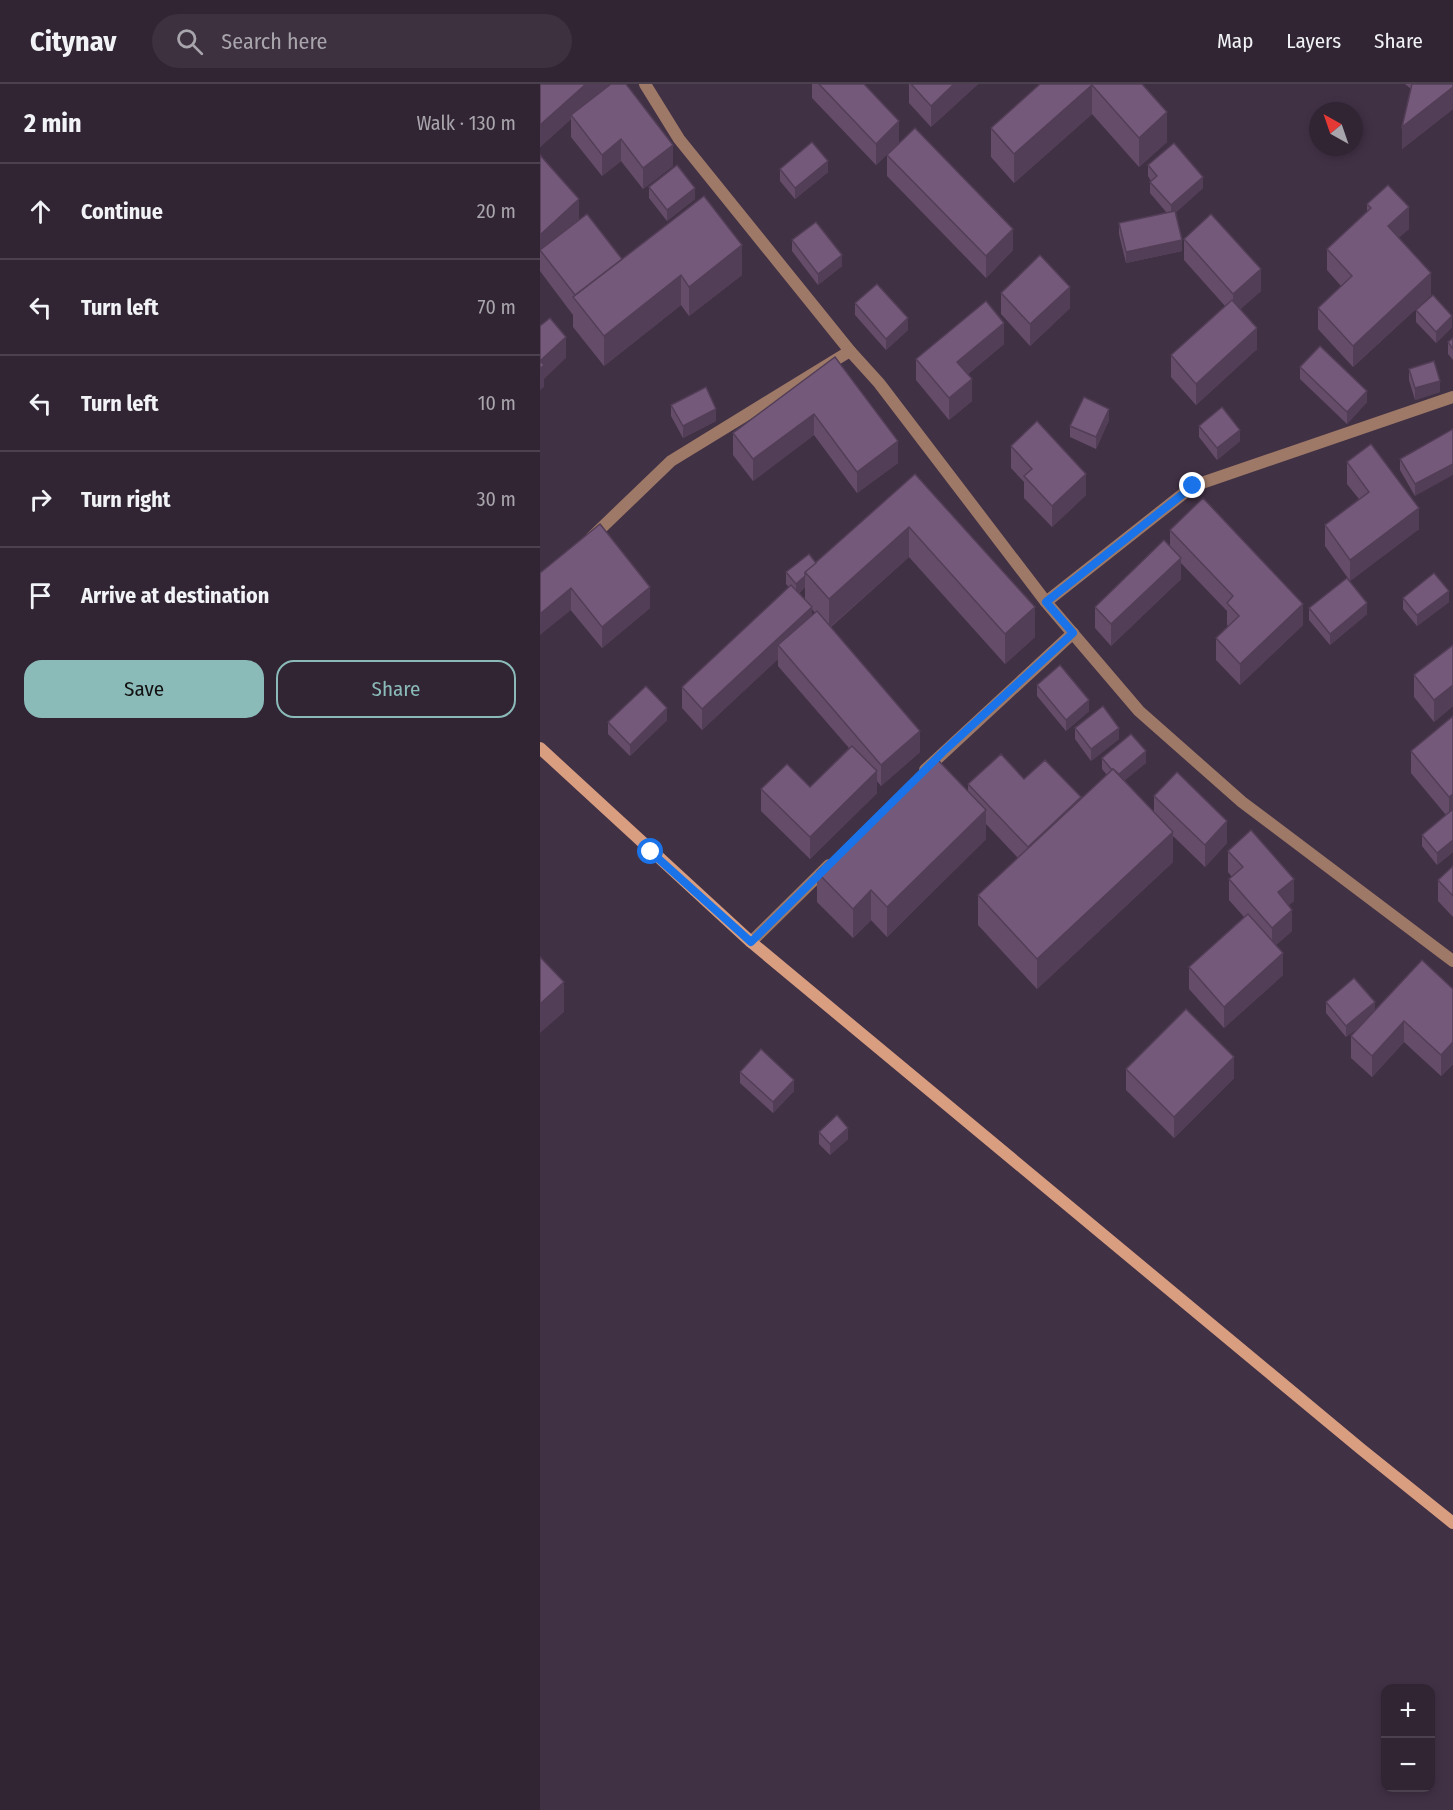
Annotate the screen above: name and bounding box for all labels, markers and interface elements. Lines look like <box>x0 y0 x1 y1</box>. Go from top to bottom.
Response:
search box <box>152 14 572 68</box>
text: Citynav <box>30 25 116 58</box>
icon: search <box>173 25 206 58</box>
text: Search here <box>221 28 327 55</box>
text: Map <box>1217 28 1253 54</box>
text: Layers <box>1286 28 1341 54</box>
text: Share <box>1374 28 1423 54</box>
north arrow <box>1309 102 1363 156</box>
text: 2 min <box>24 108 82 139</box>
text: Walk · 130 m <box>416 111 516 135</box>
icon: ahead <box>24 195 57 228</box>
text: Continue <box>81 198 163 225</box>
text: 20 m <box>477 199 516 223</box>
icon: left <box>24 291 57 324</box>
text: Turn left <box>81 294 159 321</box>
text: 70 m <box>478 295 516 319</box>
icon: left <box>24 387 57 420</box>
text: Turn left <box>81 390 159 417</box>
text: 10 m <box>478 391 516 415</box>
route end <box>1179 472 1205 498</box>
icon: right <box>24 483 57 516</box>
text: Turn right <box>81 486 170 513</box>
text: 30 m <box>476 487 516 511</box>
icon: arrive <box>24 579 57 612</box>
text: Arrive at destination <box>81 582 269 609</box>
button: Save <box>24 660 264 718</box>
button: Share <box>276 660 516 718</box>
route start <box>637 838 663 864</box>
map controls <box>1381 1684 1435 1792</box>
button: + <box>1381 1684 1435 1738</box>
button: − <box>1381 1738 1435 1792</box>

